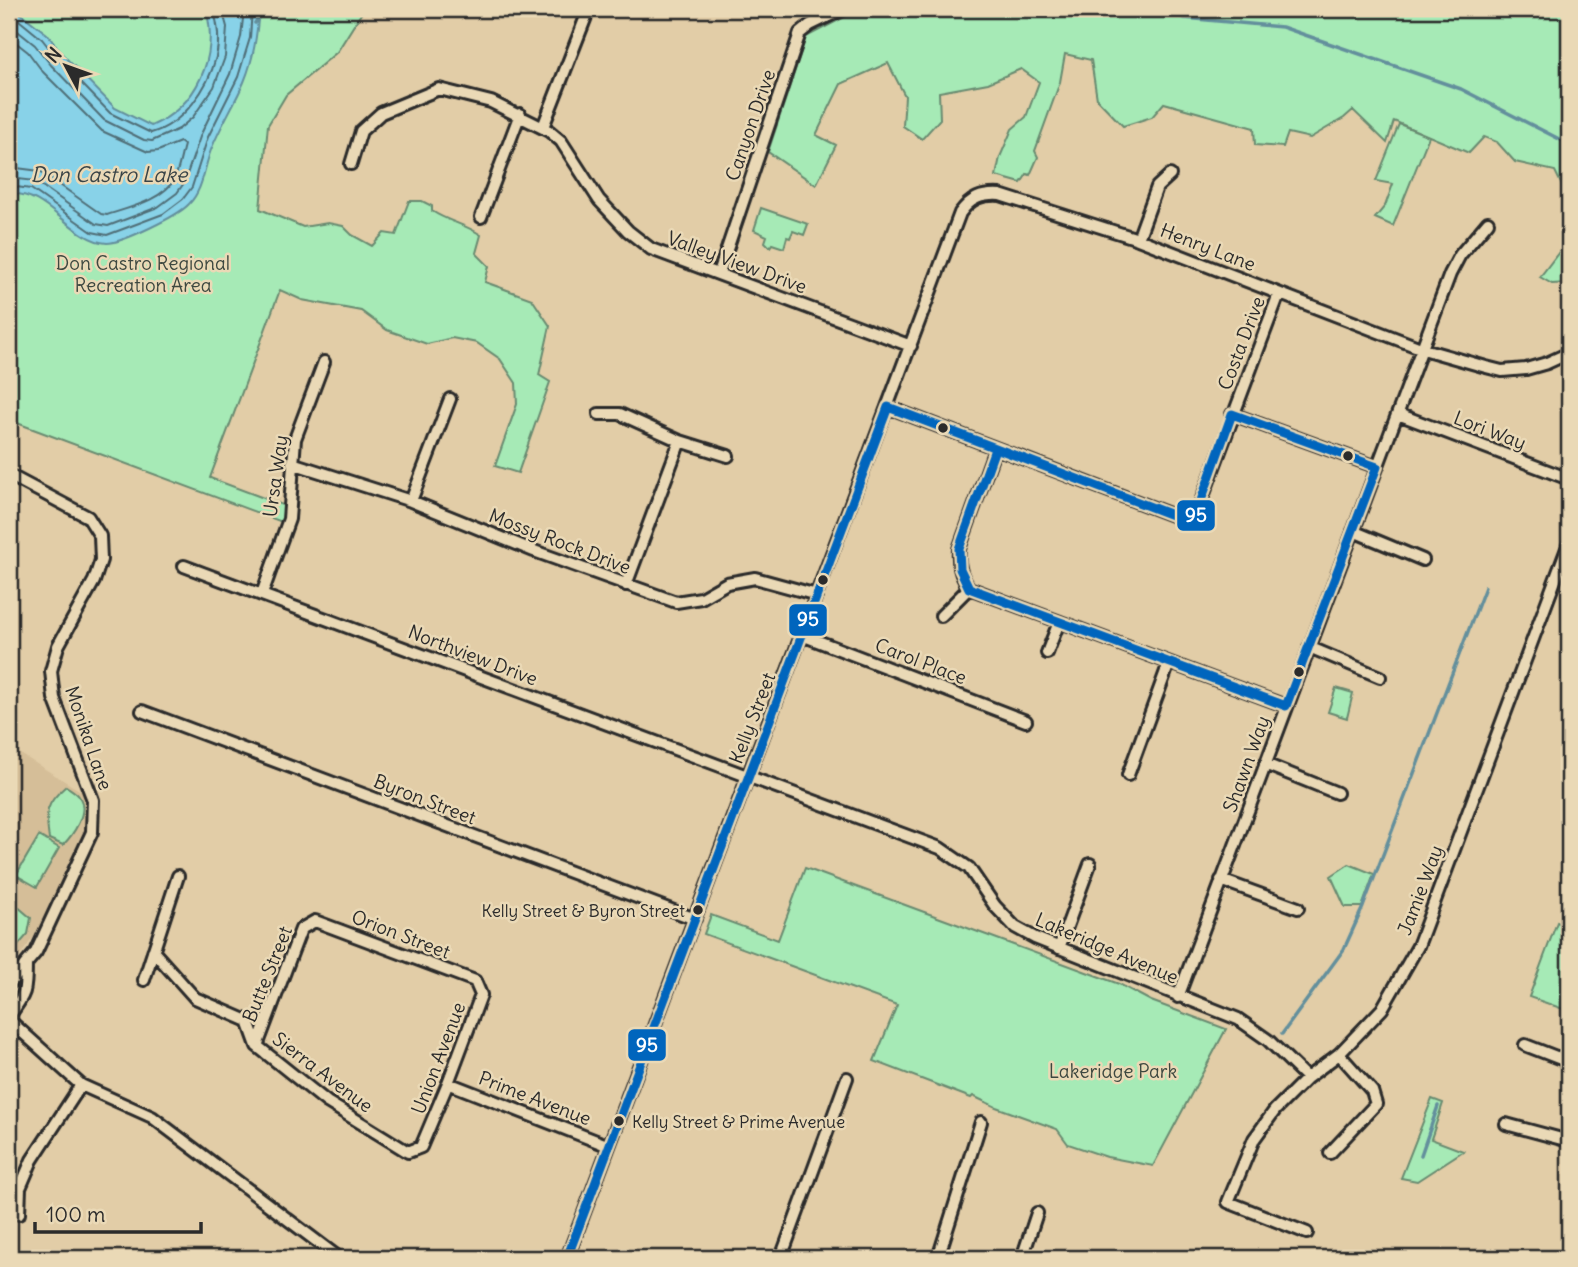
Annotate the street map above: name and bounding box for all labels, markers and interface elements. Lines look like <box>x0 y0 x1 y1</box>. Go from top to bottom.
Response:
north arrow <box>32 32 102 102</box>
text: N <box>40 42 67 68</box>
street label: Canyon Drive <box>720 66 780 184</box>
water label: Don Castro Lake <box>31 161 189 188</box>
street label: Henry Lane <box>1157 218 1259 276</box>
street label: Valley View Drive <box>664 226 810 298</box>
park label: Don Castro Regional Recreation Area <box>56 251 230 297</box>
street label: Costa Drive <box>1212 293 1270 393</box>
street label: Lori Way <box>1450 405 1530 455</box>
unlabelled marker <box>936 421 950 435</box>
street label: Ursa Way <box>257 433 293 519</box>
unlabelled marker <box>1341 449 1355 463</box>
line badge: 95 <box>1176 499 1216 532</box>
street label: Mossy Rock Drive <box>486 503 634 579</box>
text: 95 <box>1185 503 1207 527</box>
unlabelled marker <box>816 573 830 587</box>
line badge: 95 <box>788 603 828 637</box>
text: 95 <box>797 607 819 631</box>
street label: Northview Drive <box>405 619 541 691</box>
street label: Carol Place <box>872 633 970 689</box>
unlabelled marker <box>1292 665 1306 679</box>
street label: Kelly Street <box>724 669 780 767</box>
street label: Monika Lane <box>60 683 118 793</box>
street label: Shawn Way <box>1217 712 1275 816</box>
street label: Byron Street <box>370 768 480 830</box>
street label: Jamie Way <box>1392 842 1448 938</box>
place label: Kelly Street & Byron Street <box>482 900 685 922</box>
marker: Kelly Street & Byron Street <box>691 903 705 917</box>
street label: Orion Street <box>348 904 454 964</box>
street label: Lakeridge Avenue <box>1032 907 1182 989</box>
street label: Butte Street <box>237 922 297 1026</box>
street label: Union Avenue <box>406 999 470 1117</box>
street label: Sierra Avenue <box>268 1026 378 1118</box>
line badge: 95 <box>627 1028 667 1062</box>
text: 95 <box>636 1033 658 1057</box>
park label: Lakeridge Park <box>1049 1059 1178 1083</box>
street label: Prime Avenue <box>475 1066 595 1130</box>
place label: Kelly Street & Prime Avenue <box>632 1111 845 1133</box>
marker: Kelly Street & Prime Avenue <box>612 1114 626 1128</box>
scale bar <box>35 1190 201 1234</box>
text: 100 m <box>46 1201 105 1228</box>

